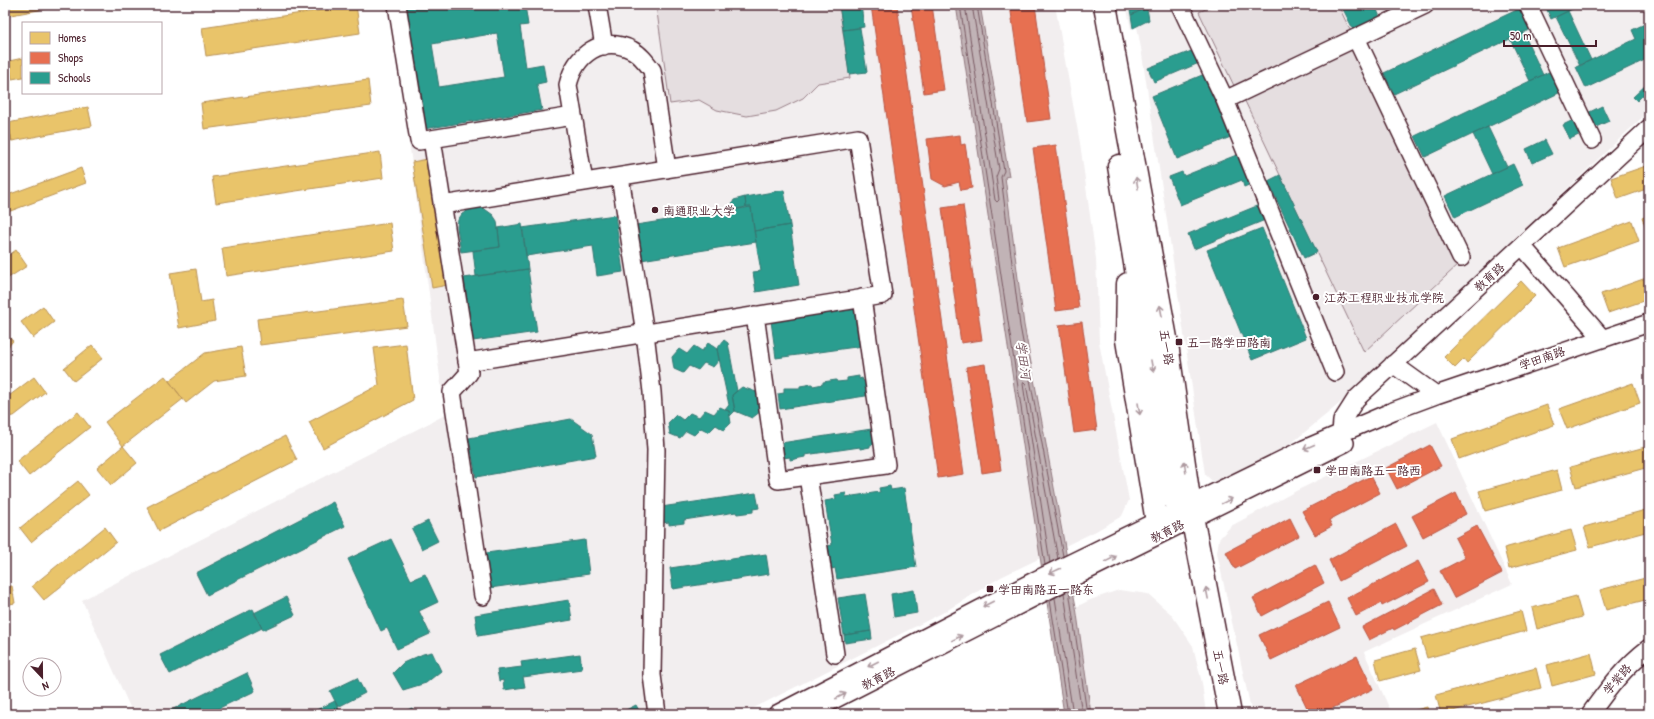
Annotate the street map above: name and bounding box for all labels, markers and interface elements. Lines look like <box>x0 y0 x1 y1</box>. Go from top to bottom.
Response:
legend <box>22 22 162 94</box>
scale bar <box>1504 22 1596 48</box>
text: 50 m <box>1510 27 1531 44</box>
text: Homes <box>58 29 86 46</box>
text: Shops <box>58 49 84 66</box>
text: Schools <box>58 69 91 86</box>
one-way arrow <box>1133 177 1141 190</box>
place label: 南通职业大学 <box>663 202 735 219</box>
marker: 南通职业大学 <box>650 205 660 215</box>
street label: 教育路 <box>1470 259 1508 295</box>
place label: 江苏工程职业技术学院 <box>1324 289 1444 306</box>
marker: 江苏工程职业技术学院 <box>1311 292 1321 302</box>
one-way arrow <box>1157 305 1165 318</box>
street label: 五一路 <box>1156 328 1178 366</box>
place label: 五一路学田路南 <box>1187 334 1271 351</box>
marker: 五一路学田路南 <box>1174 337 1184 347</box>
water label: 学田河 <box>1012 339 1036 383</box>
street label: 学田南路 <box>1517 342 1567 374</box>
one-way arrow <box>1148 359 1156 372</box>
one-way arrow <box>1135 402 1143 415</box>
one-way arrow <box>1303 443 1315 451</box>
one-way arrow <box>1181 461 1189 474</box>
place label: 学田南路五一路西 <box>1325 462 1421 479</box>
marker: 学田南路五一路西 <box>1312 465 1322 475</box>
one-way arrow <box>1221 497 1233 504</box>
street label: 教育路 <box>1147 515 1187 547</box>
one-way arrow <box>1105 555 1117 562</box>
one-way arrow <box>1049 568 1061 575</box>
place label: 学田南路五一路东 <box>998 581 1094 598</box>
marker: 学田南路五一路东 <box>985 584 995 594</box>
one-way arrow <box>1202 587 1210 600</box>
one-way arrow <box>983 601 995 608</box>
one-way arrow <box>950 634 962 641</box>
street label: 五一路 <box>1209 648 1233 686</box>
north arrow <box>22 657 62 697</box>
street label: 学紫路 <box>1599 660 1635 698</box>
one-way arrow <box>867 661 879 668</box>
street label: 教育路 <box>858 662 898 694</box>
text: N <box>40 679 51 694</box>
one-way arrow <box>834 692 846 700</box>

